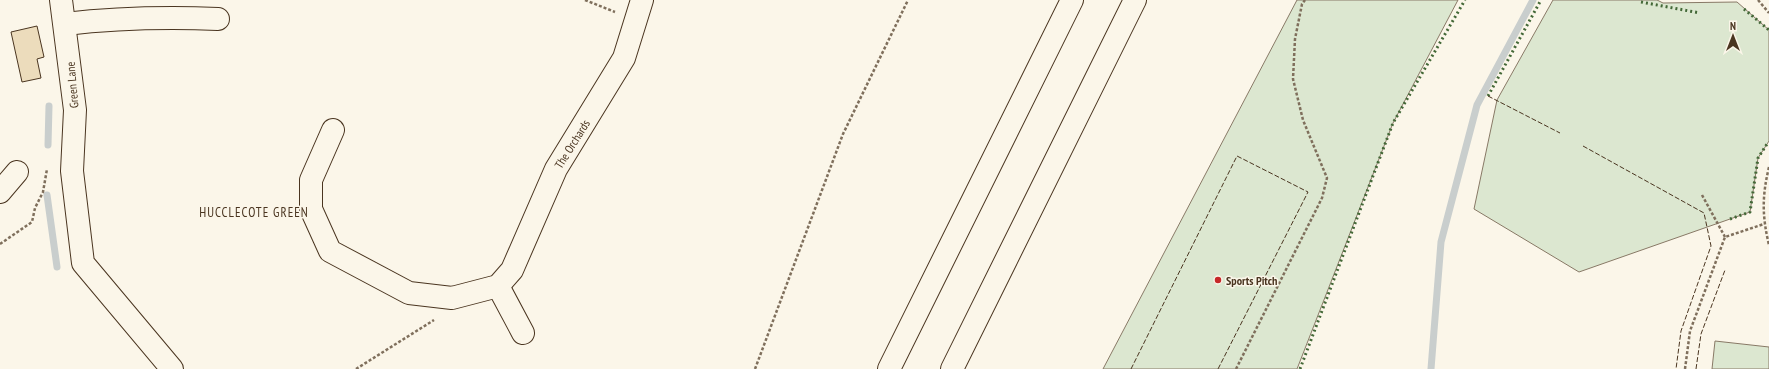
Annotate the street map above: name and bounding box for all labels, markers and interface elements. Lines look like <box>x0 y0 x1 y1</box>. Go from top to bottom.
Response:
north arrow <box>1713 16 1753 56</box>
text: N <box>1730 19 1736 33</box>
street label: Green Lane <box>62 61 82 109</box>
street label: The Orchards <box>551 117 593 171</box>
district label: HUCCLECOTE GREEN <box>199 204 309 221</box>
place label: Sports Pitch <box>1226 273 1277 288</box>
marker: Sports Pitch <box>1213 275 1223 285</box>

